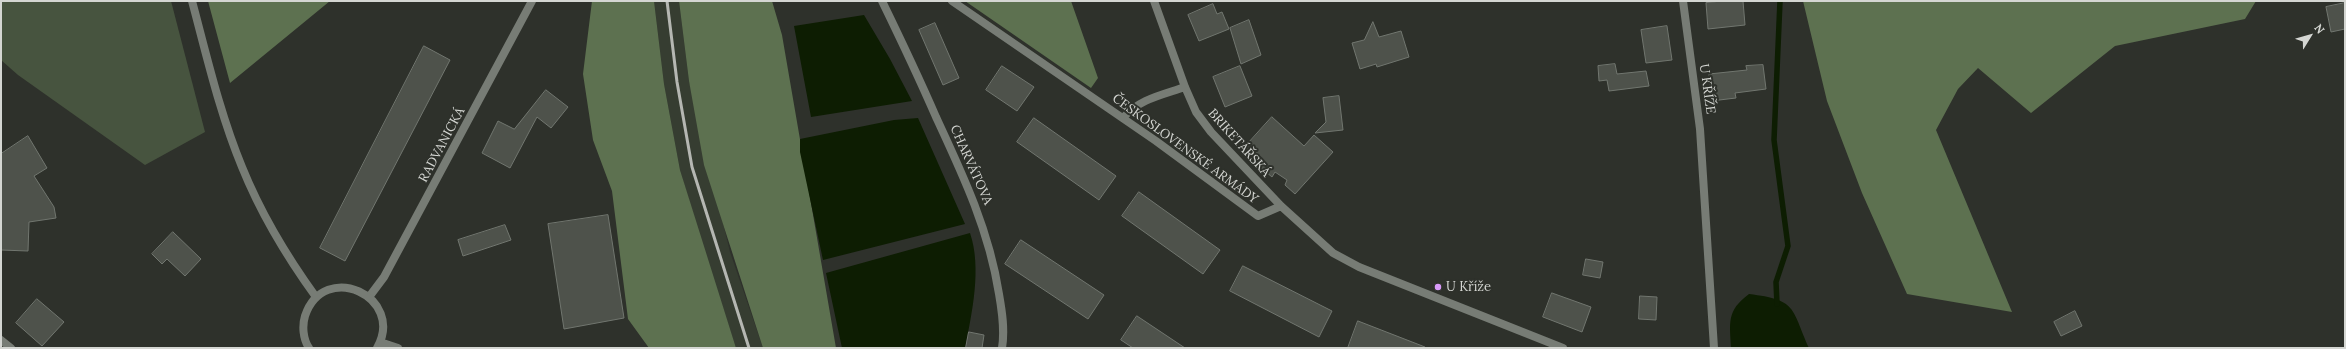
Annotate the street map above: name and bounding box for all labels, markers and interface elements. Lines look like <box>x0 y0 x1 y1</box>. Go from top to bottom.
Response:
north arrow <box>2290 16 2330 56</box>
text: N <box>2311 21 2328 36</box>
street label: U KŘÍŽE <box>1696 63 1718 115</box>
street label: ČESKOSLOVENSKÉ ARMÁDY <box>1109 91 1261 207</box>
street label: RADVANICKÁ <box>416 105 468 185</box>
street label: BRIKETÁŘSKÁ <box>1204 106 1274 180</box>
street label: CHARVÁTOVA <box>946 123 996 207</box>
place label: U Kříže <box>1446 279 1491 295</box>
marker: U Kříže <box>1433 282 1443 292</box>

